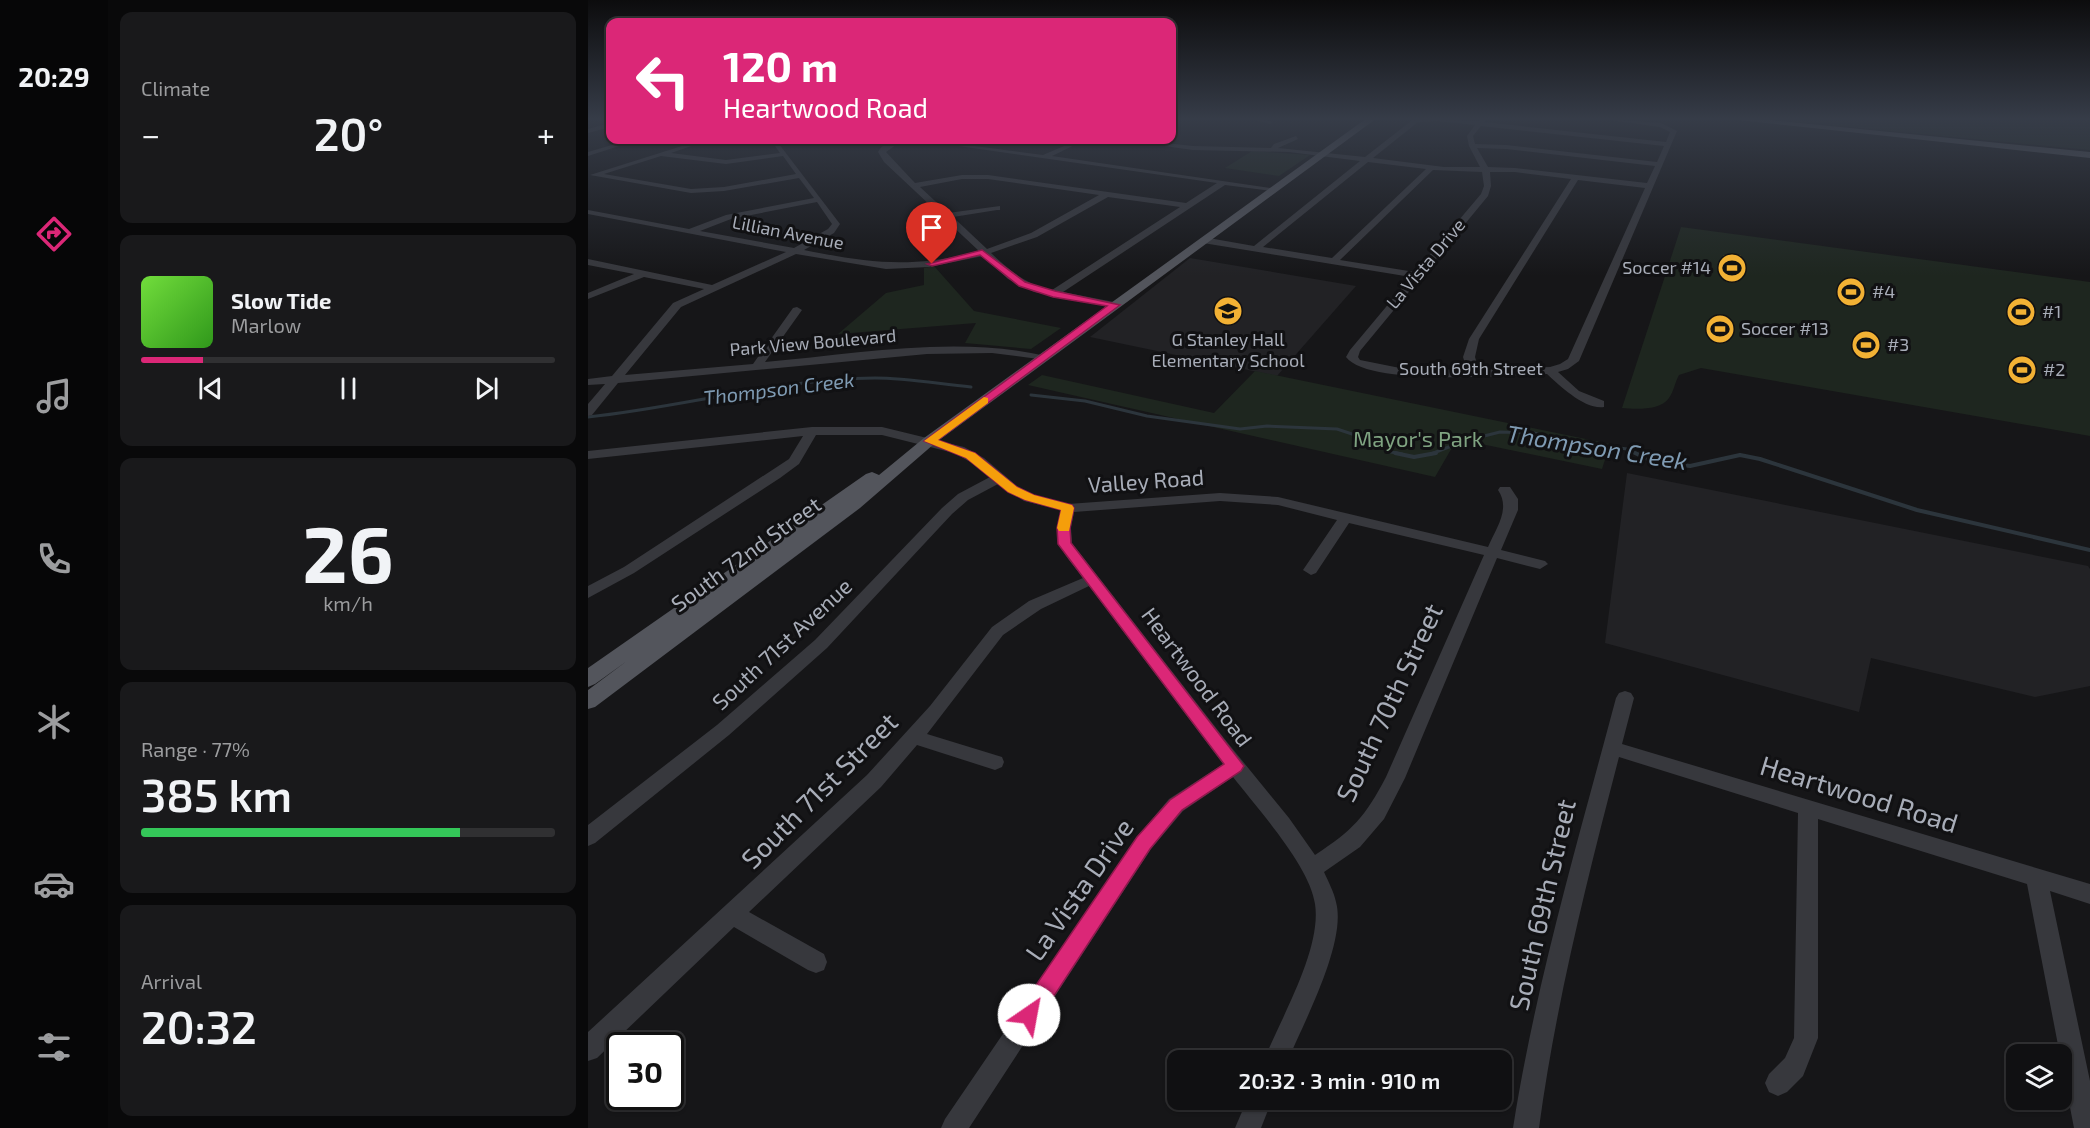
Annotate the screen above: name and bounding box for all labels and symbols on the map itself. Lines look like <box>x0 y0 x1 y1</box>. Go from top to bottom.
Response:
pin <box>906 202 957 264</box>
street label: Lillian Avenue <box>731 210 846 254</box>
street label: La Vista Drive <box>1381 214 1469 313</box>
sports icon: Soccer #14 <box>1716 252 1748 284</box>
place label: Soccer #14 <box>1622 256 1711 278</box>
sports icon: #4 <box>1835 276 1867 308</box>
place label: #4 <box>1872 280 1895 302</box>
school or university icon: G Stanley Hall Elementary School <box>1212 295 1244 327</box>
sports icon: #1 <box>2005 296 2037 328</box>
place label: #1 <box>2042 300 2062 322</box>
sports icon: Soccer #13 <box>1704 313 1736 345</box>
place label: Soccer #13 <box>1741 317 1829 339</box>
street label: Park View Boulevard <box>729 324 897 360</box>
place label: G Stanley Hall Elementary School <box>1151 328 1305 371</box>
sports icon: #3 <box>1850 329 1882 361</box>
place label: #3 <box>1887 333 1909 355</box>
sports icon: #2 <box>2006 354 2038 386</box>
street label: South 69th Street <box>1399 357 1543 379</box>
place label: #2 <box>2043 358 2065 380</box>
water label: Thompson Creek <box>702 367 856 409</box>
water label: Thompson Creek <box>1505 418 1689 475</box>
park label: Mayor's Park <box>1353 425 1483 451</box>
street label: Valley Road <box>1087 463 1205 497</box>
street label: South 72nd Street <box>666 490 825 616</box>
street label: South 71st Avenue <box>706 572 856 715</box>
street label: South 70th Street <box>1328 598 1448 806</box>
street label: Heartwood Road <box>1137 602 1258 751</box>
street label: South 71st Street <box>734 705 903 874</box>
street label: Heartwood Road <box>1757 748 1962 838</box>
street label: South 69th Street <box>1501 796 1581 1013</box>
street label: La Vista Drive <box>1018 812 1139 966</box>
position arrow <box>997 983 1061 1047</box>
speed limit sign: 30 <box>606 1032 684 1110</box>

